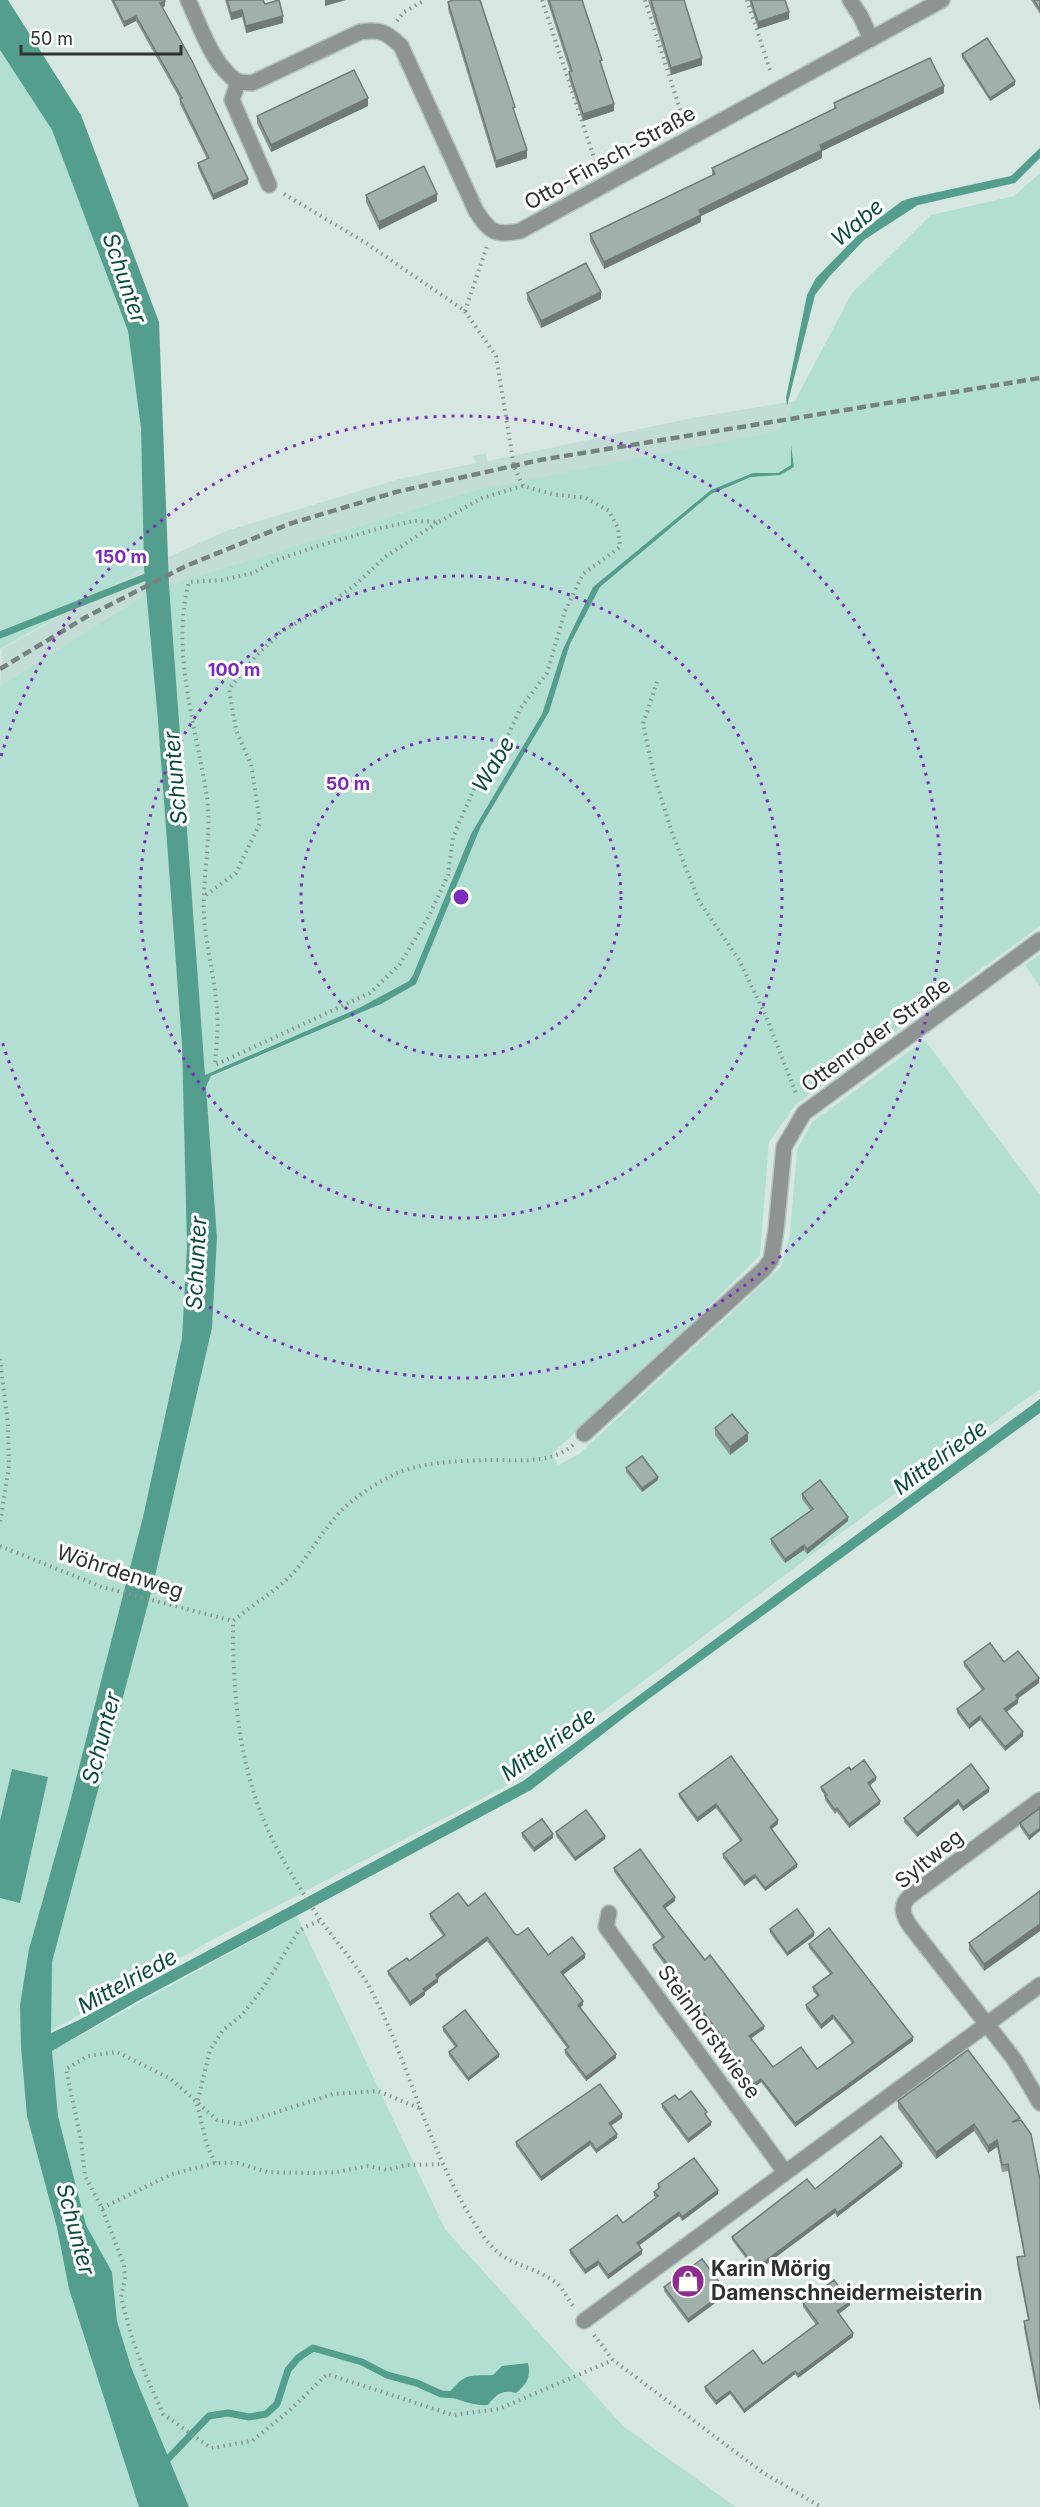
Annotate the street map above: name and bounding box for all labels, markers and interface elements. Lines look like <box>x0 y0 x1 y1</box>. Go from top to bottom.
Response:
scale bar <box>21 18 182 56</box>
text: 50 m <box>30 28 73 49</box>
street label: Otto-Finsch-Straße <box>520 100 700 215</box>
water label: Wabe <box>826 193 888 251</box>
water label: Schunter <box>97 229 153 327</box>
text: 150 m <box>95 546 147 567</box>
text: 100 m <box>208 659 260 680</box>
water label: Schunter <box>158 730 192 826</box>
water label: Wabe <box>466 731 520 797</box>
text: 50 m <box>326 773 370 794</box>
centre of rings <box>451 887 471 907</box>
street label: Ottenroder Straße <box>796 972 955 1097</box>
water label: Schunter <box>181 1215 211 1310</box>
water label: Mittelriede <box>888 1414 992 1500</box>
street label: Wöhrdenweg <box>54 1539 187 1604</box>
water label: Schunter <box>76 1689 126 1787</box>
water label: Mittelriede <box>496 1702 600 1786</box>
street label: Syltweg <box>890 1824 968 1893</box>
water label: Mittelriede <box>73 1943 181 2019</box>
street label: Steinhorstwiese <box>653 1960 766 2103</box>
water label: Schunter <box>51 2180 101 2278</box>
place label: Karin Mörig Damenschneidermeisterin <box>711 2256 983 2305</box>
shop icon: Karin Mörig Damenschneidermeisterin <box>670 2263 706 2299</box>

